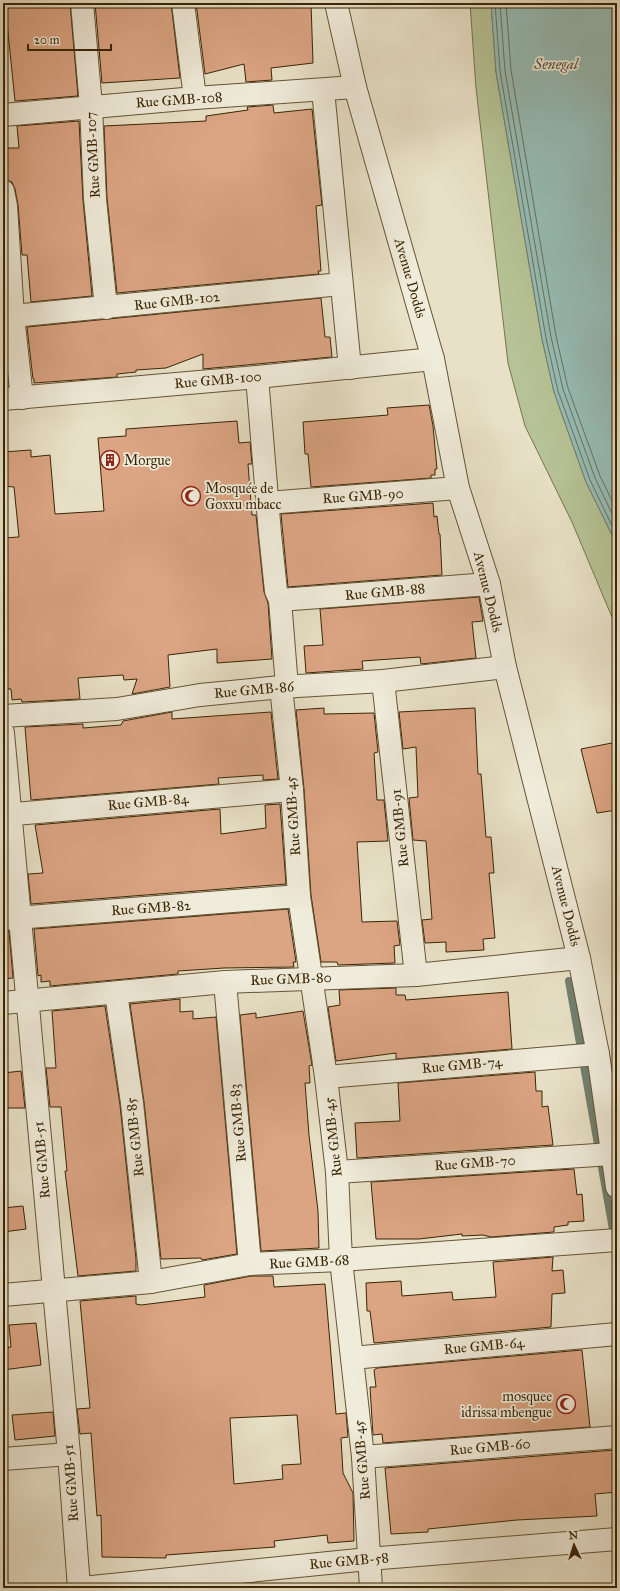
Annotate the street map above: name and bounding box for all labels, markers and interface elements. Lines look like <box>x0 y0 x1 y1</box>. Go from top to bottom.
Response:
scale bar <box>28 26 111 52</box>
text: 20 m <box>34 33 60 47</box>
water label: Senegal <box>533 55 580 73</box>
street label: Rue GMB-108 <box>135 88 223 112</box>
street label: Rue GMB-107 <box>82 111 104 199</box>
street label: Avenue Dodds <box>390 235 430 320</box>
street label: Rue GMB-102 <box>133 288 221 314</box>
street label: Rue GMB-100 <box>174 368 262 392</box>
building icon: Morgue <box>99 449 121 471</box>
place label: Morgue <box>124 452 171 469</box>
place label: Mosquée de Goxxu mbacc <box>205 480 282 513</box>
mosque icon: Mosquée de Goxxu mbacc <box>180 485 202 507</box>
street label: Rue GMB-90 <box>322 485 404 507</box>
street label: Avenue Dodds <box>470 549 506 634</box>
street label: Rue GMB-88 <box>344 580 426 604</box>
street label: Rue GMB-86 <box>213 678 296 702</box>
street label: Rue GMB-45 <box>282 775 304 857</box>
street label: Rue GMB-91 <box>387 788 413 868</box>
street label: Rue GMB-84 <box>107 790 190 814</box>
street label: Avenue Dodds <box>548 863 584 948</box>
street label: Rue GMB-82 <box>110 897 192 919</box>
street label: Rue GMB-80 <box>250 969 332 989</box>
street label: Rue GMB-74 <box>421 1053 504 1077</box>
street label: Rue GMB-83 <box>226 1083 250 1163</box>
street label: Rue GMB-85 <box>122 1096 148 1177</box>
street label: Rue GMB-45 <box>320 1096 346 1178</box>
street label: Rue GMB-51 <box>30 1120 54 1199</box>
street label: Rue GMB-70 <box>434 1152 516 1174</box>
street label: Rue GMB-68 <box>268 1251 350 1273</box>
street label: Rue GMB-64 <box>443 1334 526 1358</box>
place label: mosquee idrissa mbengue <box>461 1388 552 1421</box>
mosque icon: mosquee idrissa mbengue <box>555 1393 577 1415</box>
street label: Rue GMB-45 <box>350 1419 374 1501</box>
street label: Rue GMB-60 <box>449 1435 531 1459</box>
street label: Rue GMB-51 <box>60 1443 82 1522</box>
north arrow <box>554 1525 594 1565</box>
text: N <box>568 1529 579 1542</box>
street label: Rue GMB-58 <box>309 1549 389 1573</box>

